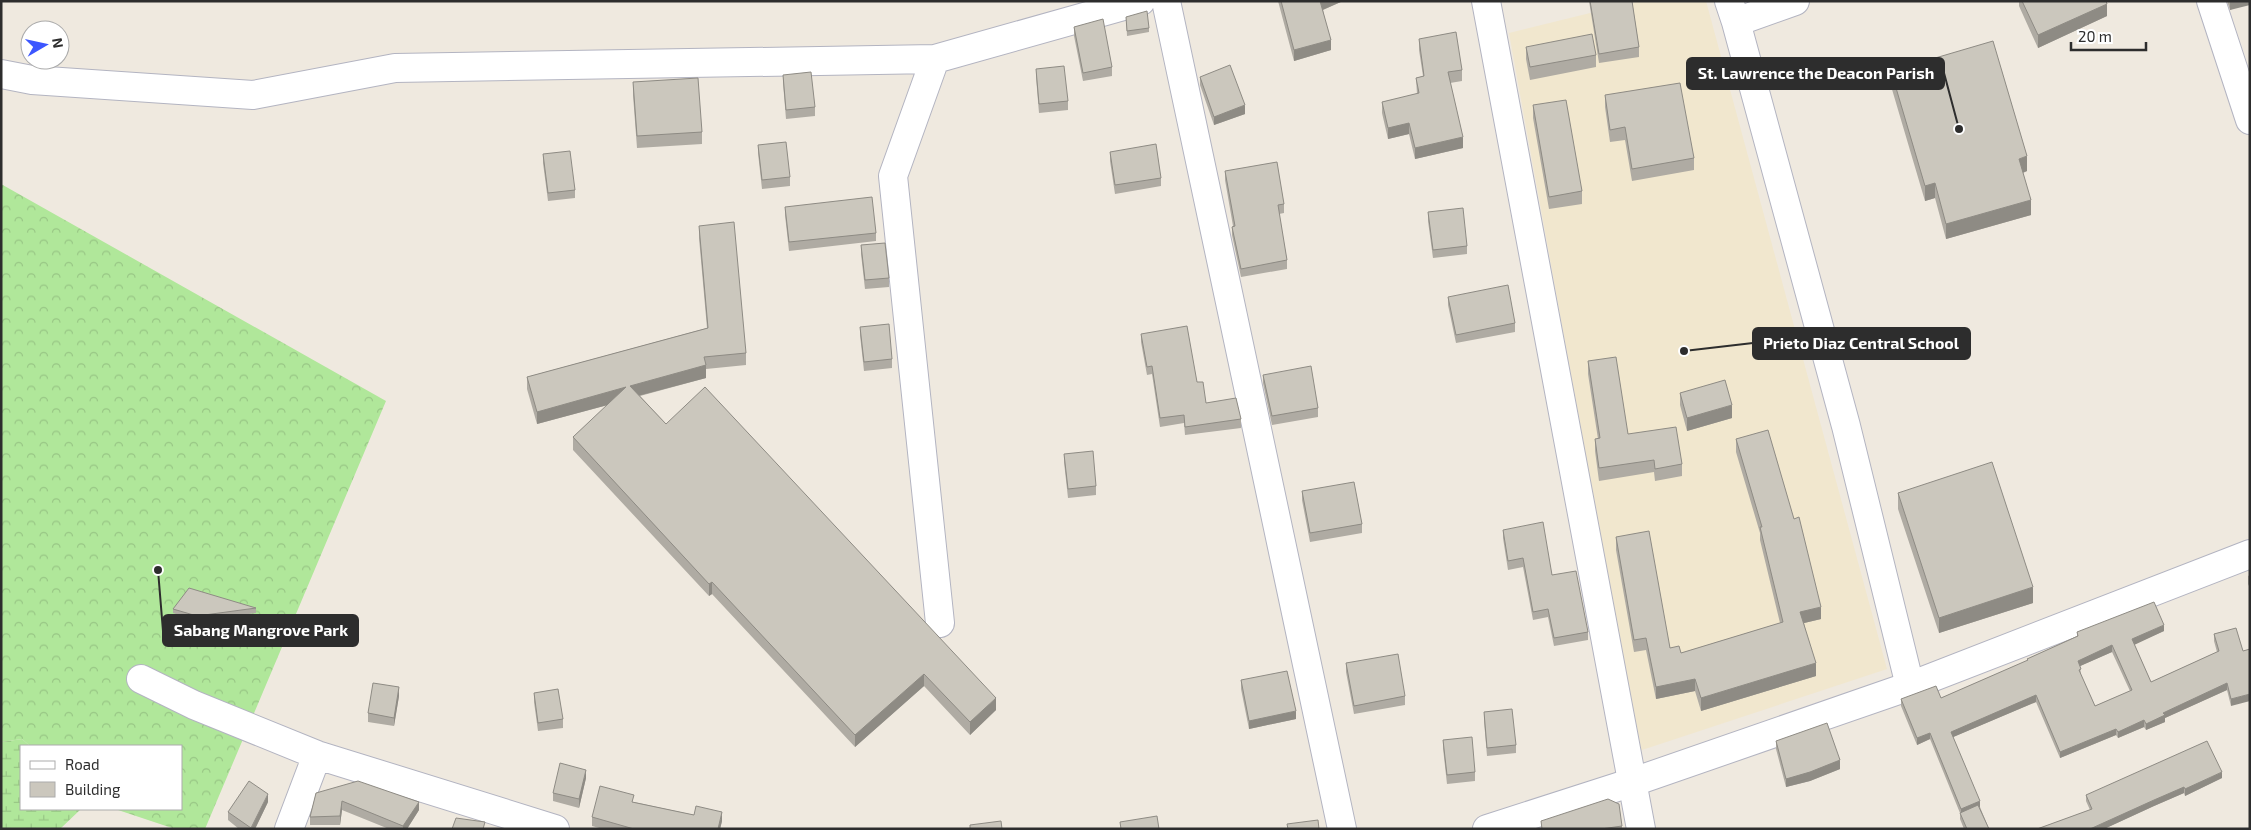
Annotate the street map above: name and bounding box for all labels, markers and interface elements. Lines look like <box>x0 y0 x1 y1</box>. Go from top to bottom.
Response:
north arrow <box>20 20 70 70</box>
scale bar <box>2071 20 2146 52</box>
text: 20 m <box>2078 27 2112 45</box>
text: N <box>49 37 68 49</box>
callout: St. Lawrence the Deacon Parish <box>1687 58 1944 89</box>
text: St. Lawrence the Deacon Parish <box>1698 63 1934 82</box>
callout: Prieto Diaz Central School <box>1753 328 1970 359</box>
text: Prieto Diaz Central School <box>1763 333 1960 352</box>
callout: Sabang Mangrove Park <box>163 615 358 646</box>
text: Sabang Mangrove Park <box>174 620 348 639</box>
legend <box>20 745 182 810</box>
text: Road <box>65 755 100 773</box>
text: Building <box>65 780 121 798</box>

